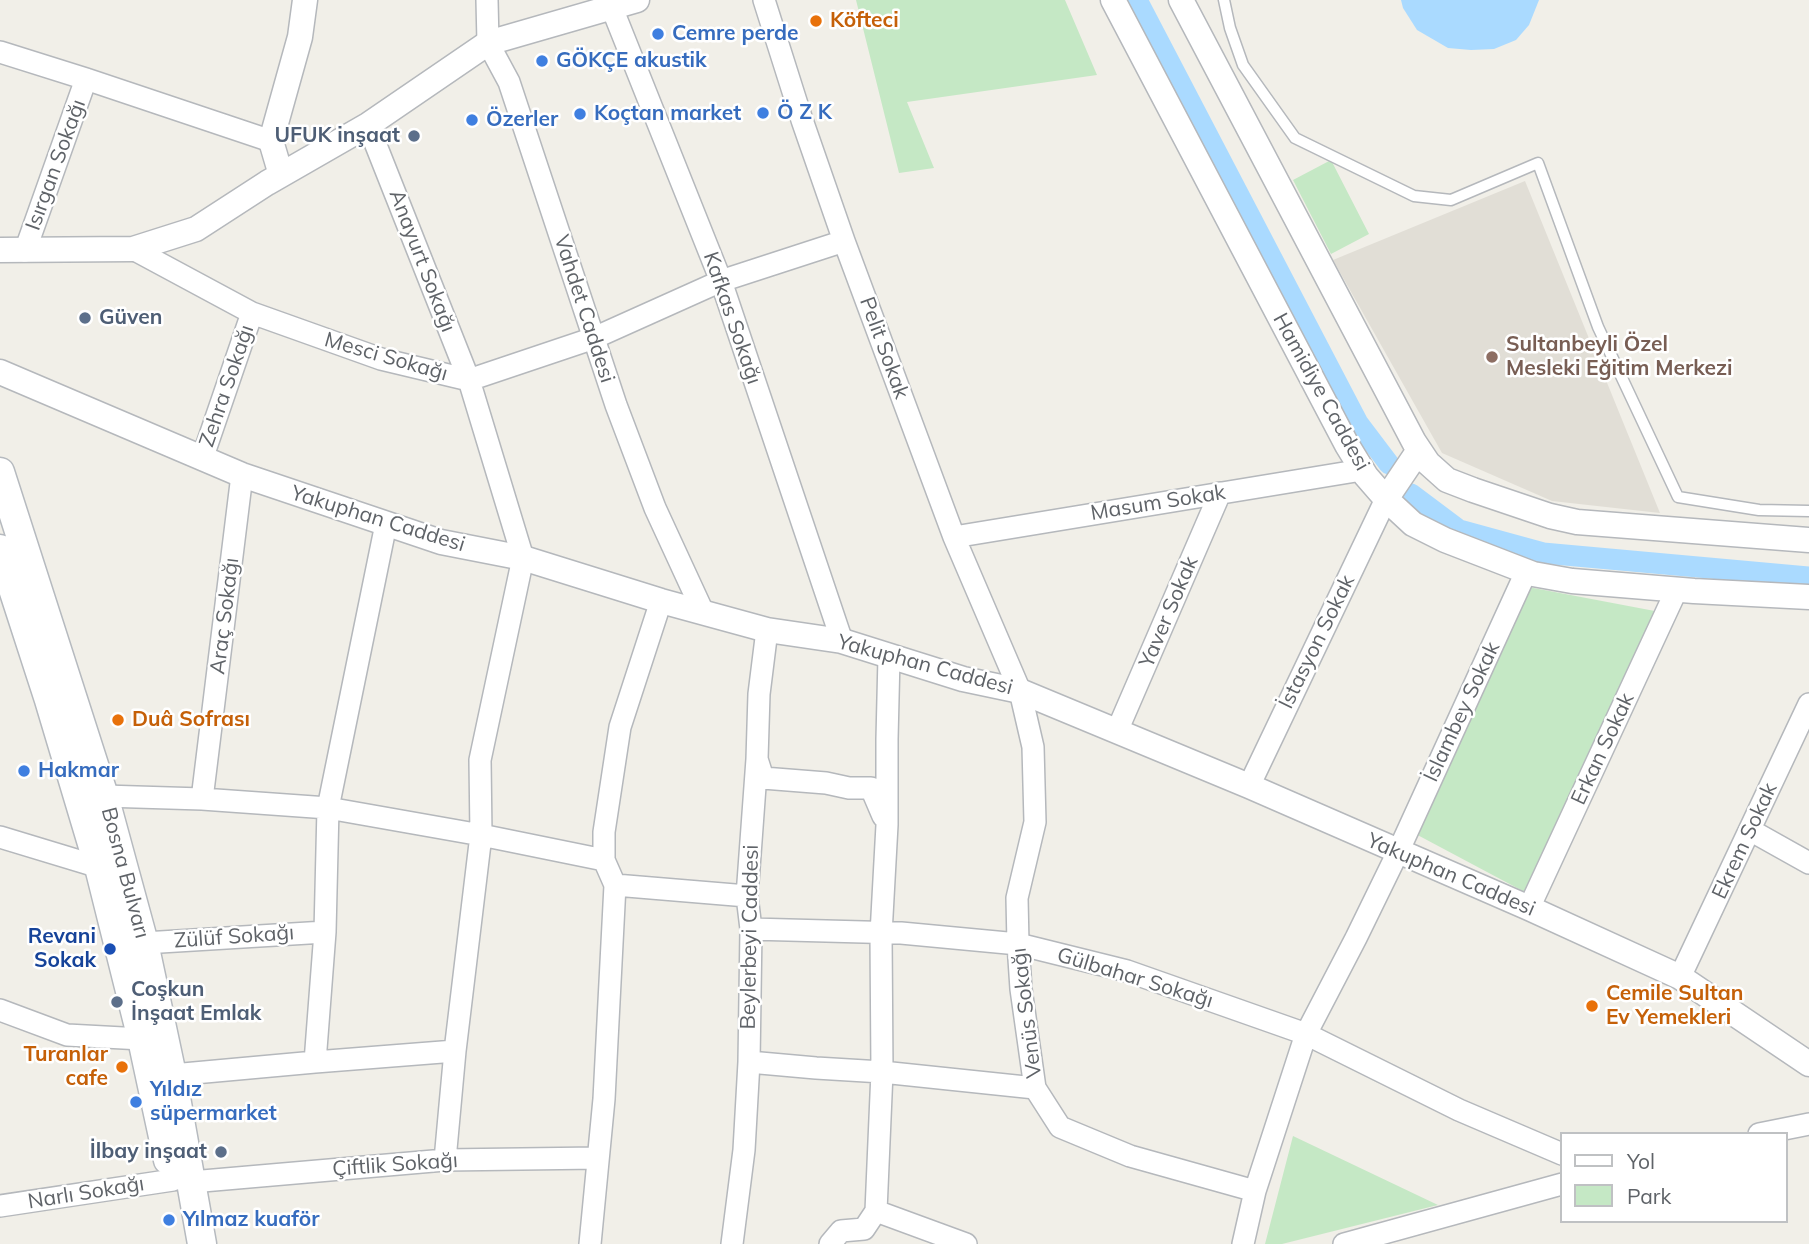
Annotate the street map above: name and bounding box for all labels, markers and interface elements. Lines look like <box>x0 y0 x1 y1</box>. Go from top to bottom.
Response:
place label: Köfteci <box>830 8 899 34</box>
marker: Köfteci <box>808 13 824 29</box>
place label: Cemre perde <box>672 21 799 47</box>
marker: Cemre perde <box>650 26 666 42</box>
place label: GÖKÇE akustik <box>556 48 707 74</box>
marker: GÖKÇE akustik <box>534 53 550 69</box>
street label: Isırgan Sokağı <box>21 96 91 234</box>
place label: Ö Z K <box>777 100 832 126</box>
place label: Koçtan market <box>594 101 741 127</box>
marker: Ö Z K <box>755 105 771 121</box>
marker: Koçtan market <box>572 106 588 122</box>
place label: Özerler <box>486 107 558 133</box>
marker: Özerler <box>464 112 480 128</box>
place label: UFUK inşaat <box>275 123 400 149</box>
marker: UFUK inşaat <box>406 128 422 144</box>
street label: Anayurt Sokağı <box>383 186 461 336</box>
street label: Vahdet Caddesi <box>548 232 620 386</box>
street label: Kafkas Sokağı <box>698 249 766 387</box>
street label: Pelit Sokak <box>854 294 914 402</box>
place label: Güven <box>99 305 162 331</box>
street label: Hamidiye Caddesi <box>1267 309 1375 475</box>
marker: Güven <box>77 310 93 326</box>
street label: Zehra Sokağı <box>194 322 260 450</box>
street label: Mesci Sokağı <box>322 327 450 387</box>
place label: Sultanbeyli Özel Mesleki Eğitim Merkezi <box>1506 332 1732 382</box>
marker: Sultanbeyli Özel Mesleki Eğitim Merkezi <box>1484 349 1500 365</box>
street label: Masum Sokak <box>1089 480 1227 526</box>
street label: Yakuphan Caddesi <box>288 481 468 557</box>
street label: Yaver Sokak <box>1134 553 1204 671</box>
street label: Araç Sokağı <box>205 556 245 676</box>
street label: İstasyon Sokak <box>1274 571 1360 713</box>
street label: Yakuphan Caddesi <box>835 629 1015 701</box>
street label: İslambey Sokak <box>1419 638 1505 786</box>
street label: Erkan Sokak <box>1566 689 1640 809</box>
place label: Duâ Sofrası <box>132 707 250 733</box>
marker: Duâ Sofrası <box>110 712 126 728</box>
place label: Hakmar <box>38 758 119 784</box>
marker: Hakmar <box>16 763 32 779</box>
street label: Ekrem Sokak <box>1707 779 1783 903</box>
street label: Bosna Bulvarı <box>95 805 155 941</box>
street label: Yakuphan Caddesi <box>1363 828 1539 922</box>
street label: Beylerbeyi Caddesi <box>736 844 764 1030</box>
street label: Zülüf Sokağı <box>173 920 295 954</box>
place label: Revani Sokak <box>28 924 96 974</box>
marker: Revani Sokak <box>102 941 118 957</box>
street label: Gülbahar Sokağı <box>1054 942 1216 1014</box>
street label: Venüs Sokağı <box>1006 946 1048 1080</box>
place label: Coşkun İnşaat Emlak <box>131 977 261 1027</box>
place label: Cemile Sultan Ev Yemekleri <box>1606 981 1743 1031</box>
marker: Coşkun İnşaat Emlak <box>109 994 125 1010</box>
marker: Cemile Sultan Ev Yemekleri <box>1584 998 1600 1014</box>
place label: Turanlar cafe <box>23 1042 108 1092</box>
marker: Turanlar cafe <box>114 1059 130 1075</box>
place label: Yıldız süpermarket <box>150 1077 277 1127</box>
marker: Yıldız süpermarket <box>128 1094 144 1110</box>
legend <box>1560 1132 1788 1223</box>
place label: İlbay inşaat <box>90 1139 207 1165</box>
marker: İlbay inşaat <box>213 1144 229 1160</box>
street label: Çiftlik Sokağı <box>331 1148 459 1182</box>
text: Yol <box>1627 1148 1655 1174</box>
street label: Narlı Sokağı <box>26 1171 146 1215</box>
text: Park <box>1627 1183 1671 1209</box>
place label: Yılmaz kuaför <box>183 1207 319 1233</box>
marker: Yılmaz kuaför <box>161 1212 177 1228</box>

